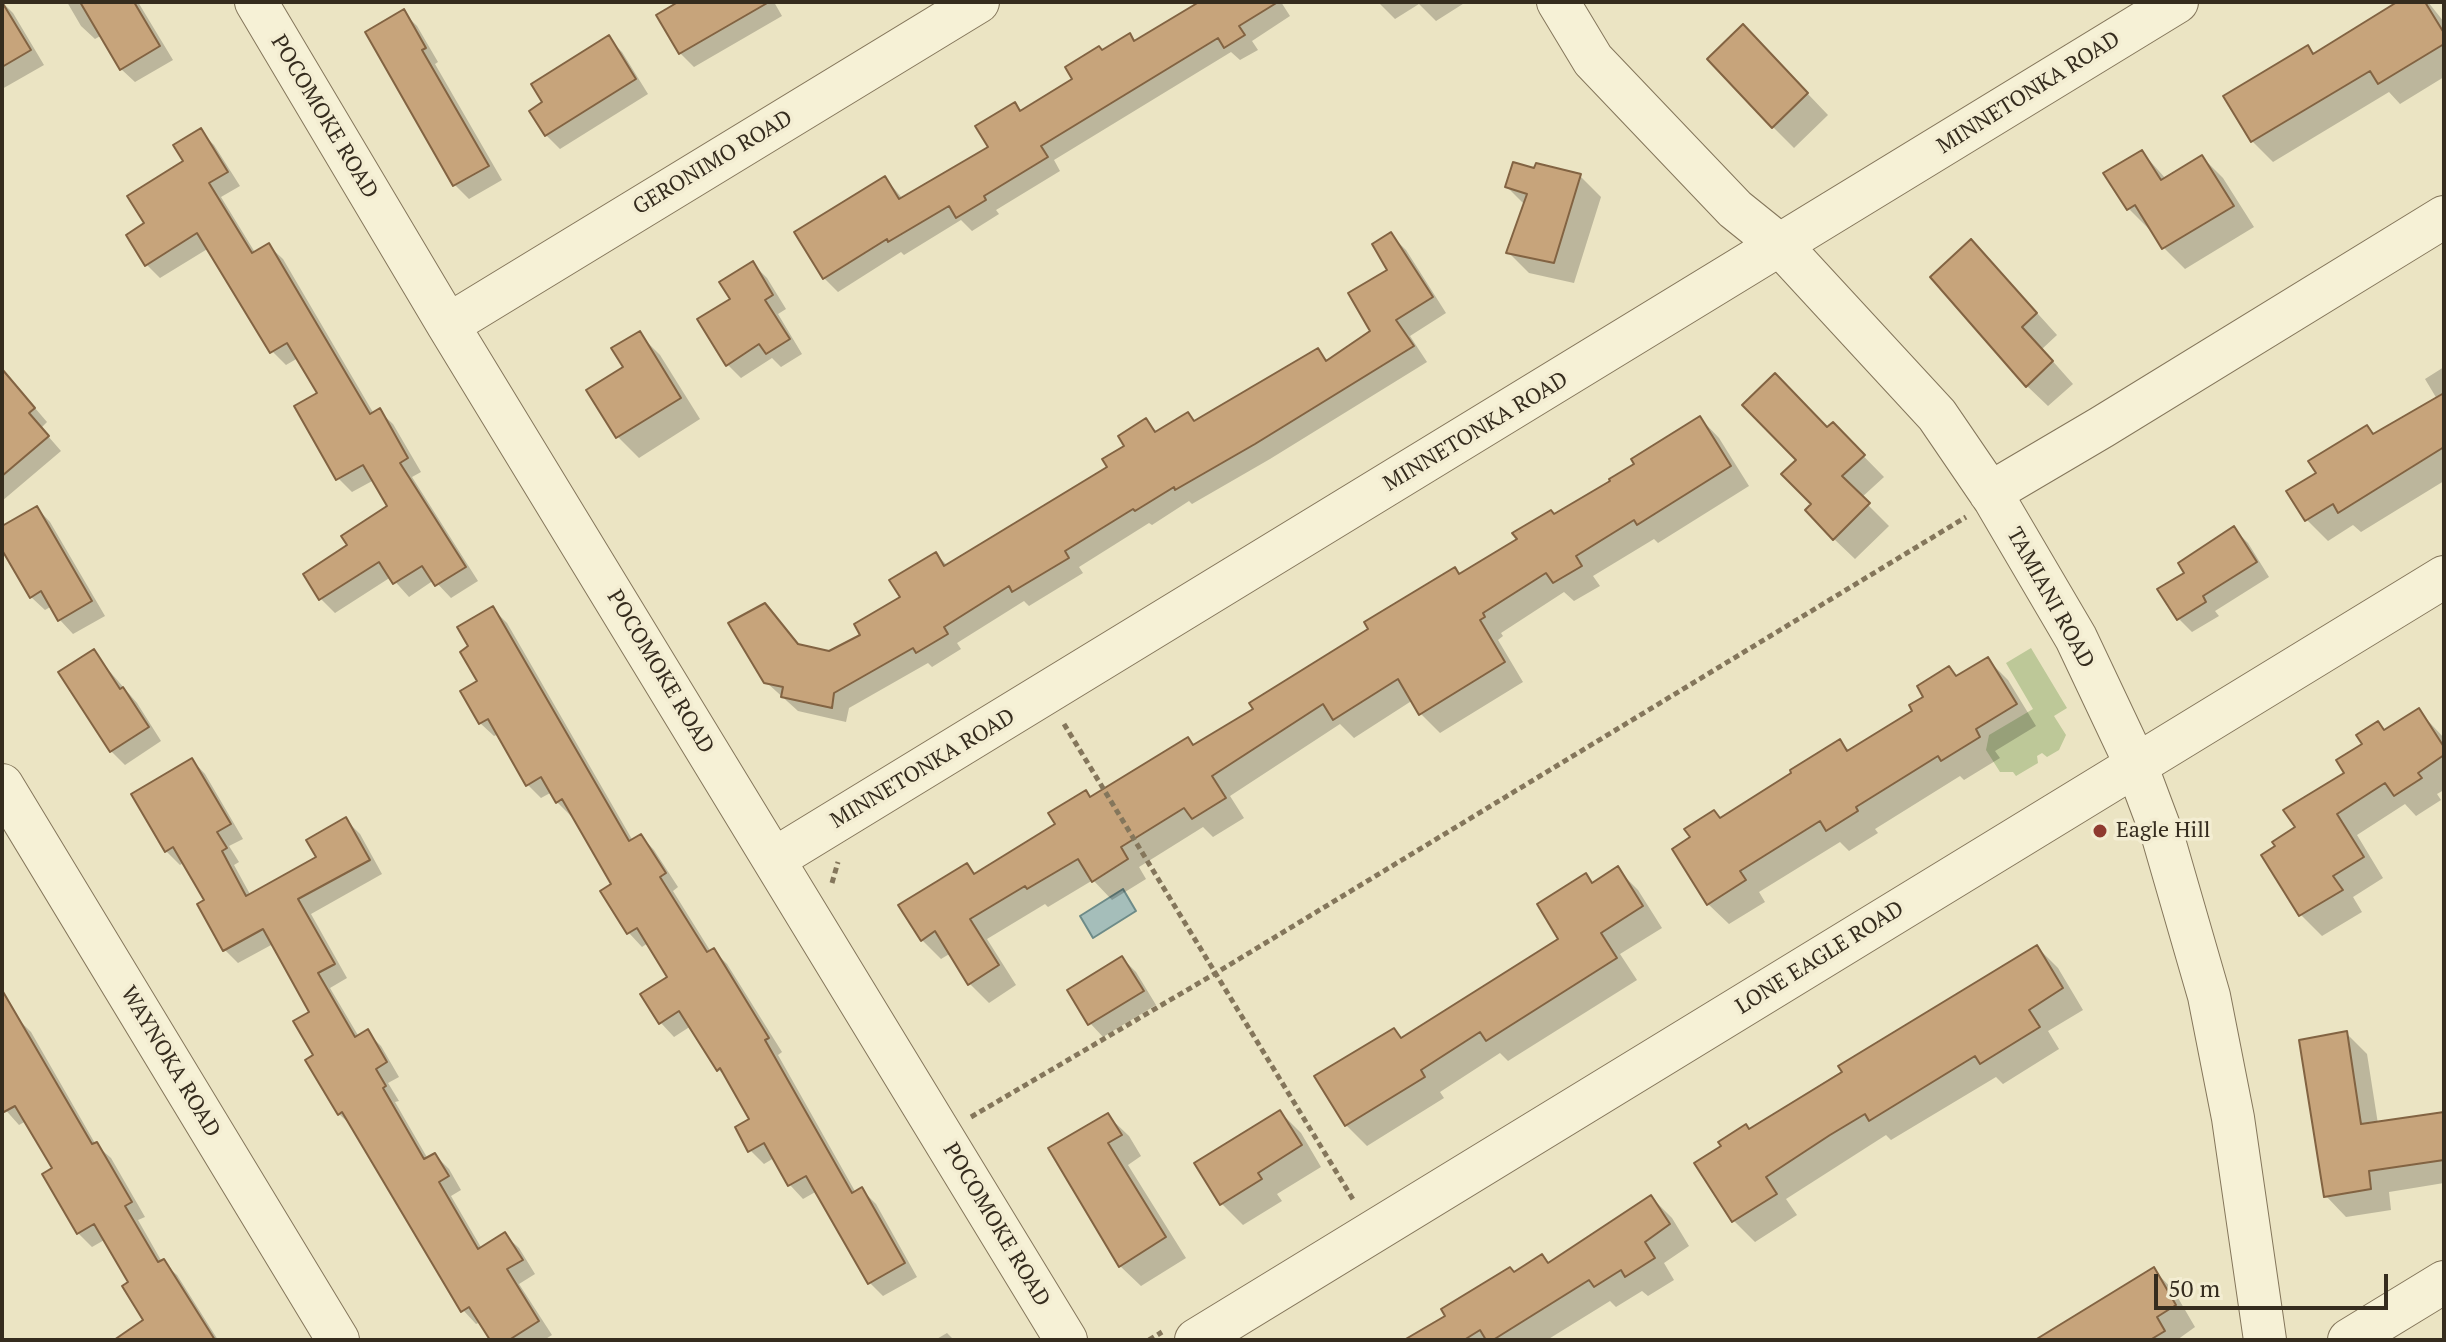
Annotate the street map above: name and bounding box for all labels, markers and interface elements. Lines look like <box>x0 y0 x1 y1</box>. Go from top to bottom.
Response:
street label: MINNETONKA ROAD <box>1933 26 2125 160</box>
street label: POCOMOKE ROAD <box>265 31 383 203</box>
street label: GERONIMO ROAD <box>629 105 797 221</box>
street label: MINNETONKA ROAD <box>1379 367 1573 497</box>
street label: TAMIANI ROAD <box>2000 523 2100 673</box>
street label: POCOMOKE ROAD <box>601 586 719 758</box>
street label: MINNETONKA ROAD <box>826 704 1020 834</box>
place label: Eagle Hill <box>2116 818 2210 844</box>
marker: Eagle Hill <box>2091 822 2109 840</box>
street label: LONE EAGLE ROAD <box>1731 896 1909 1020</box>
street label: WAYNOKA ROAD <box>115 982 225 1142</box>
street label: POCOMOKE ROAD <box>937 1139 1055 1311</box>
scale bar <box>2158 1258 2392 1308</box>
text: 50 m <box>2168 1272 2220 1304</box>

